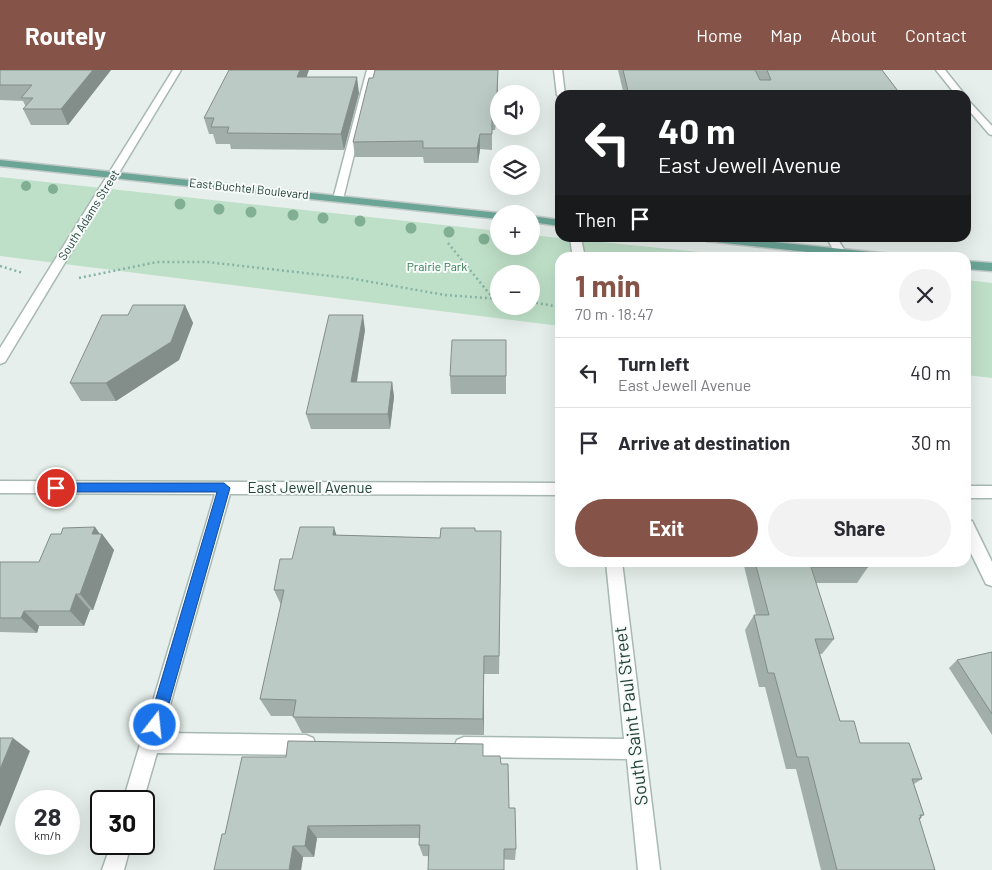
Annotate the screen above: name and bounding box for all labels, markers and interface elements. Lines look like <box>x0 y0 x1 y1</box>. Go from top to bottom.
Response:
text: Routely <box>25 21 106 50</box>
text: Home <box>696 24 742 46</box>
text: Map <box>770 24 802 46</box>
text: About <box>830 24 877 46</box>
text: Contact <box>905 24 967 46</box>
map controls <box>490 85 540 315</box>
button: sound <box>490 85 540 135</box>
text: 40 m <box>658 109 735 151</box>
icon: left <box>575 110 640 175</box>
button: layers <box>490 145 540 195</box>
text: East Jewell Avenue <box>658 151 841 177</box>
street label: South Adams Street <box>55 167 122 262</box>
street label: East Buchtel Boulevard <box>189 175 310 201</box>
button: + <box>490 205 540 255</box>
icon: arrive <box>626 205 654 233</box>
text: Then <box>575 208 616 231</box>
park label: Prairie Park <box>407 259 467 273</box>
button: − <box>490 265 540 315</box>
text: 1 min <box>575 267 641 303</box>
button: close <box>899 269 951 321</box>
text: 70 m · 18:47 <box>575 304 653 323</box>
text: Turn left <box>618 352 689 375</box>
icon: left <box>575 359 603 387</box>
text: 40 m <box>910 361 951 384</box>
text: East Jewell Avenue <box>618 375 751 394</box>
icon: arrive <box>575 429 603 457</box>
text: Arrive at destination <box>618 431 790 454</box>
text: 30 m <box>911 431 951 454</box>
pin <box>35 467 77 509</box>
icon: arrive <box>42 474 70 502</box>
street label: East Jewell Avenue <box>248 478 372 496</box>
button: Exit <box>575 499 758 557</box>
button: Share <box>768 499 951 557</box>
street label: South Saint Paul Street <box>608 625 652 807</box>
position arrow <box>128 698 180 750</box>
speed limit sign: 30 <box>90 790 155 855</box>
text: 28 <box>34 801 61 831</box>
text: km/h <box>34 828 61 842</box>

